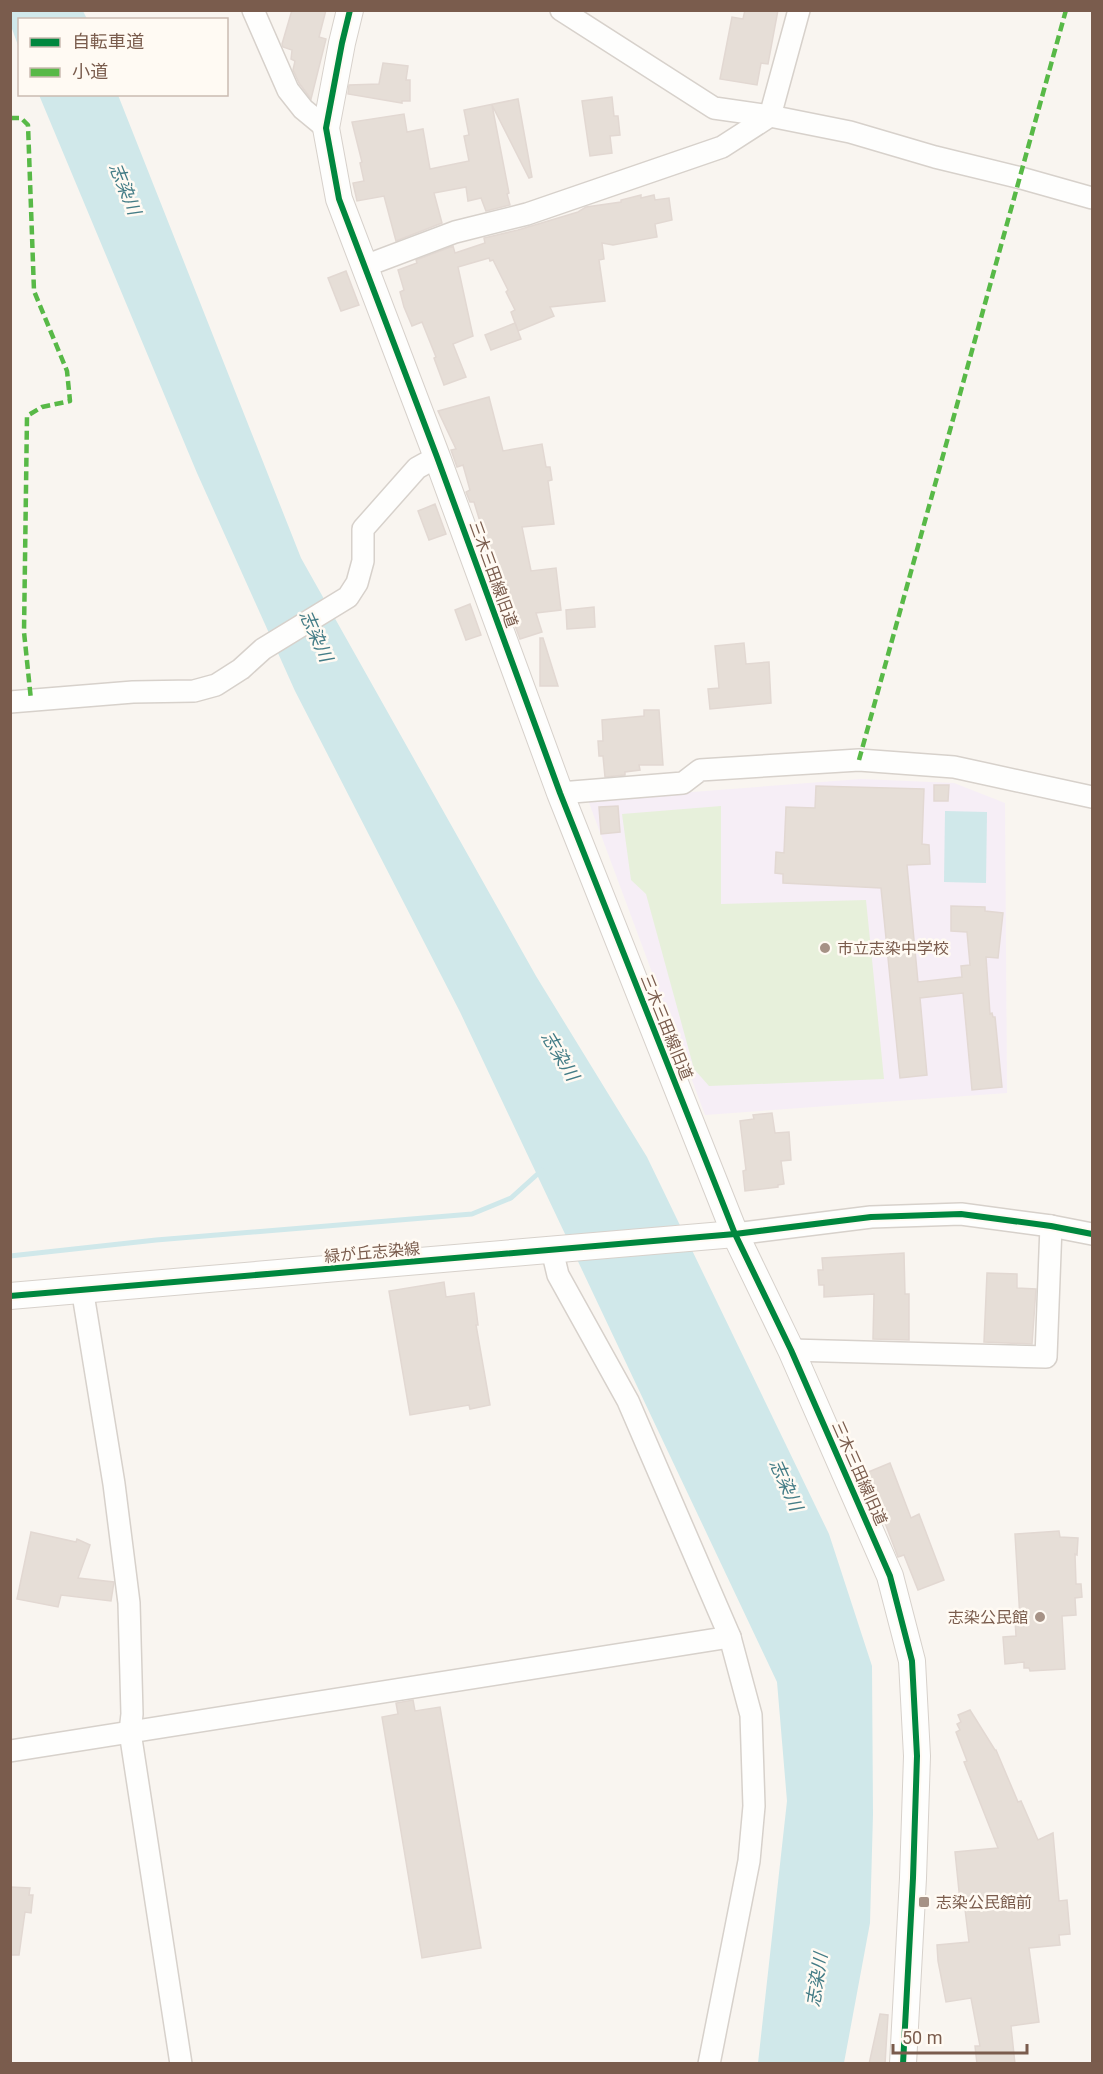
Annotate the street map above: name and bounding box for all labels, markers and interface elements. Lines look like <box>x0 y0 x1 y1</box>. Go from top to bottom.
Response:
legend <box>18 18 228 96</box>
text: 自転車道 <box>72 31 144 52</box>
text: 小道 <box>72 61 108 82</box>
water label: 志染川 <box>106 160 146 220</box>
street label: 三木三田線旧道 <box>465 518 522 630</box>
water label: 志染川 <box>296 607 338 667</box>
place label: 市立志染中学校 <box>837 939 949 958</box>
marker: 市立志染中学校 <box>818 941 832 955</box>
street label: 三木三田線旧道 <box>637 972 696 1083</box>
water label: 志染川 <box>538 1027 584 1086</box>
street label: 緑が丘志染線 <box>323 1239 421 1266</box>
street label: 三木三田線旧道 <box>828 1418 891 1528</box>
water label: 志染川 <box>766 1456 808 1516</box>
place label: 志染公民館 <box>948 1608 1028 1627</box>
marker: 志染公民館 <box>1033 1610 1047 1624</box>
place label: 志染公民館前 <box>936 1893 1032 1912</box>
marker: 志染公民館前 <box>917 1895 931 1909</box>
water label: 志染川 <box>802 1950 831 2008</box>
scale bar <box>893 2017 1026 2055</box>
text: 50 m <box>902 2027 942 2048</box>

